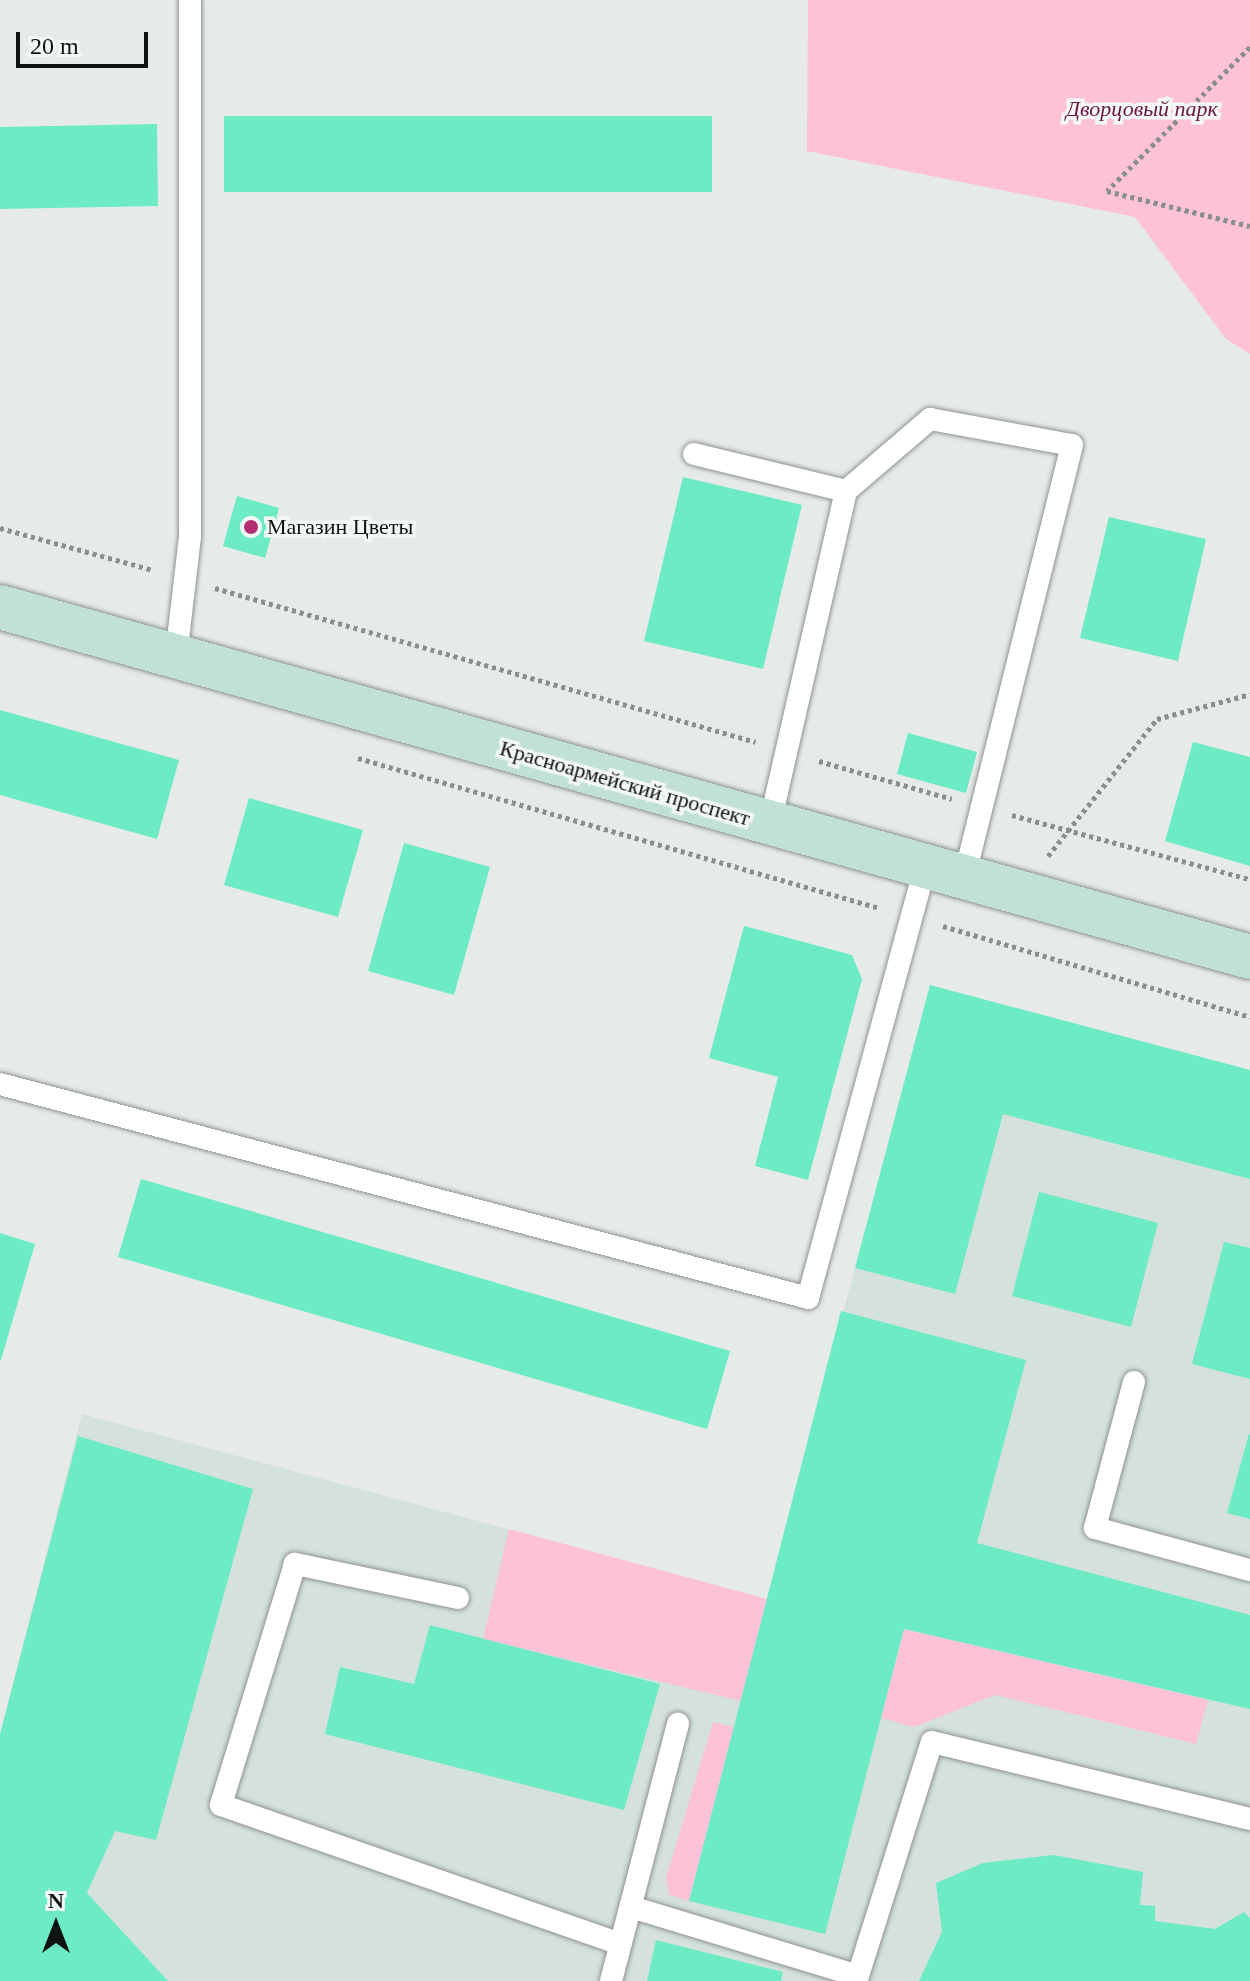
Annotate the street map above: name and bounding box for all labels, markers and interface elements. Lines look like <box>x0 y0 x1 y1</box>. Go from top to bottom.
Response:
scale bar <box>20 16 152 66</box>
text: 20 m <box>30 33 79 59</box>
park label: Дворцовый парк <box>1066 96 1218 122</box>
place label: Магазин Цветы <box>267 514 413 540</box>
marker: Магазин Цветы <box>242 518 260 536</box>
street label: Красноармейский проспект <box>497 735 753 831</box>
north arrow <box>16 1885 96 1965</box>
text: N <box>48 1888 64 1913</box>

